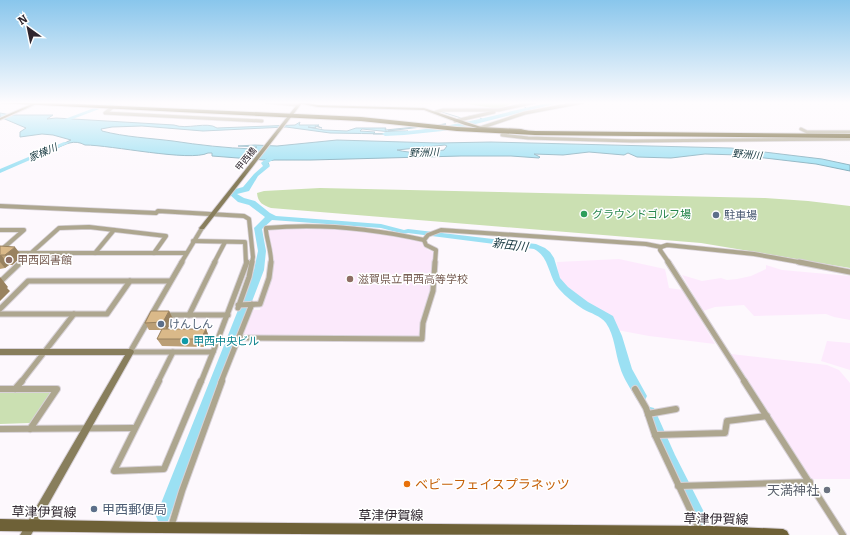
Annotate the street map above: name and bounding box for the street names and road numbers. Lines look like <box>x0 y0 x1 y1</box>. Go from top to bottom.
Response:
street label: 甲西橋 <box>234 145 258 173</box>
street label: 草津伊賀線 <box>11 504 77 520</box>
street label: 草津伊賀線 <box>358 508 424 523</box>
street label: 草津伊賀線 <box>683 511 749 527</box>

